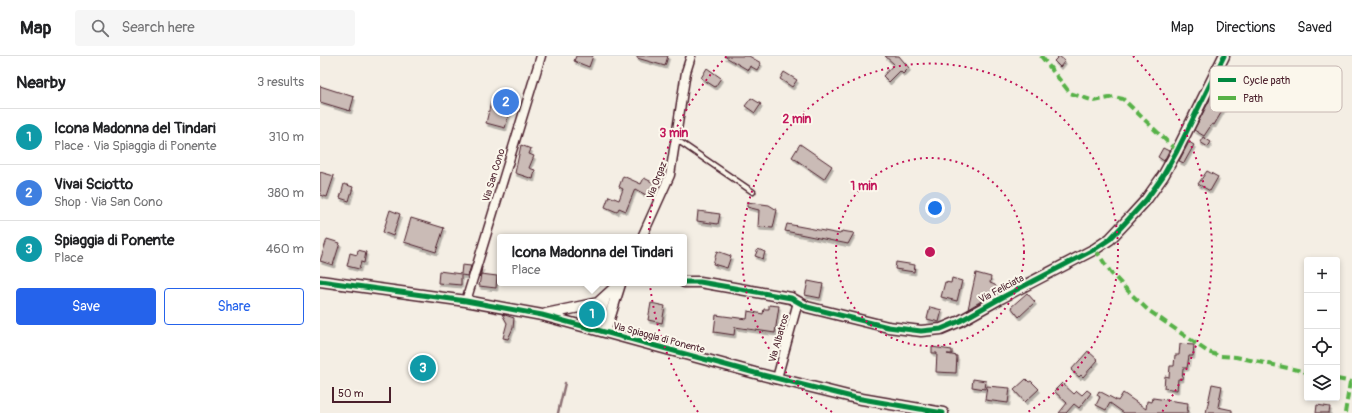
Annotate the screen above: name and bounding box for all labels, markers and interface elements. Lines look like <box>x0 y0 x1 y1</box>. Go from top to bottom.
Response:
search box <box>75 10 355 46</box>
text: Map <box>20 16 51 40</box>
icon: search <box>89 17 111 39</box>
text: Search here <box>121 18 195 37</box>
text: Map <box>1171 19 1194 36</box>
text: Directions <box>1216 19 1275 36</box>
text: Saved <box>1297 19 1332 36</box>
legend <box>1210 66 1342 112</box>
text: Nearby <box>16 72 65 93</box>
text: 3 results <box>257 74 304 90</box>
text: Cycle path <box>1243 74 1290 87</box>
pin: 2 <box>493 87 519 117</box>
text: Path <box>1243 92 1263 105</box>
text: 2 min <box>783 112 812 127</box>
text: Icona Madonna del Tindari <box>54 119 216 138</box>
text: 3 min <box>660 126 689 141</box>
text: 1 <box>26 129 32 145</box>
text: 310 m <box>268 129 304 145</box>
text: Place · Via Spiaggia di Ponente <box>54 138 216 154</box>
street label: Via San Cono <box>480 147 508 203</box>
street label: Via Orgaz <box>644 160 670 201</box>
text: Vivai Sciotto <box>54 175 133 194</box>
text: 1 min <box>851 179 878 194</box>
text: 2 <box>25 185 33 201</box>
text: 380 m <box>267 185 304 201</box>
text: Shop · Via San Cono <box>54 194 163 210</box>
your location <box>925 198 945 218</box>
text: Spiaggia di Ponente <box>54 231 174 250</box>
popup <box>497 234 687 286</box>
text: 3 <box>25 241 33 257</box>
text: 460 m <box>266 241 304 257</box>
text: Icona Madonna del Tindari <box>511 243 673 262</box>
centre of rings <box>923 245 937 259</box>
text: Place <box>54 250 83 266</box>
map controls <box>1304 257 1340 401</box>
button: + <box>1304 257 1340 293</box>
text: Place <box>511 262 540 278</box>
street label: Via Feliciata <box>977 272 1026 306</box>
button: Save <box>16 288 156 325</box>
button: Share <box>164 288 304 325</box>
button: − <box>1304 293 1340 329</box>
pin: 1 <box>579 299 605 329</box>
street label: Via Albatros <box>766 312 792 364</box>
street label: Via Spiaggia di Ponente <box>611 320 706 356</box>
button: locate <box>1304 329 1340 365</box>
pin: 3 <box>410 353 436 383</box>
button: layers <box>1304 365 1340 401</box>
scale bar <box>332 385 391 404</box>
text: 50 m <box>338 387 364 400</box>

